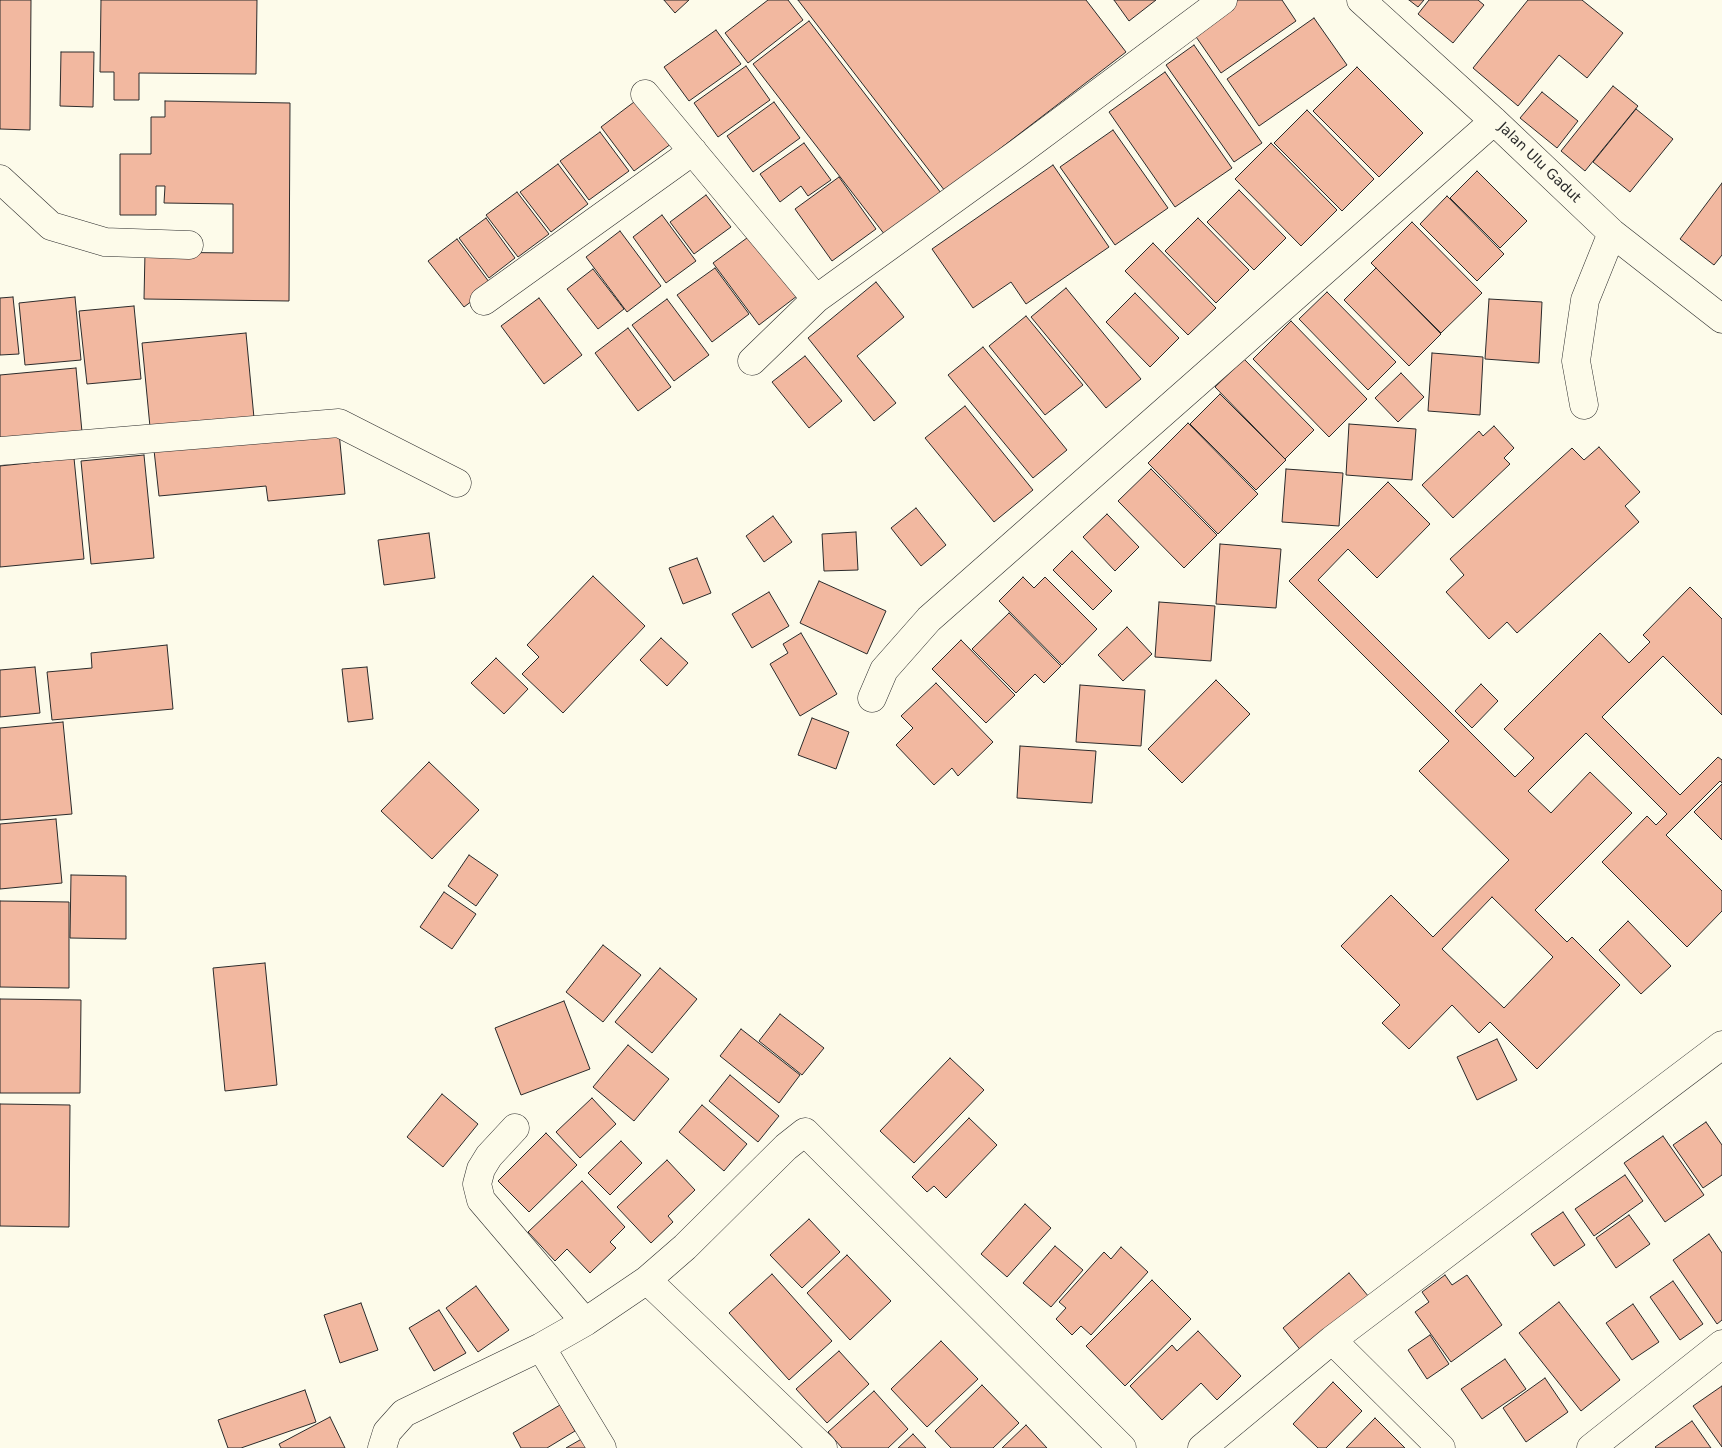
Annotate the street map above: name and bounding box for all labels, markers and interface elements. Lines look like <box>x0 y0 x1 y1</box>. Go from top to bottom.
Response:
street label: Jalan Ulu Gadut <box>1494 119 1584 207</box>

